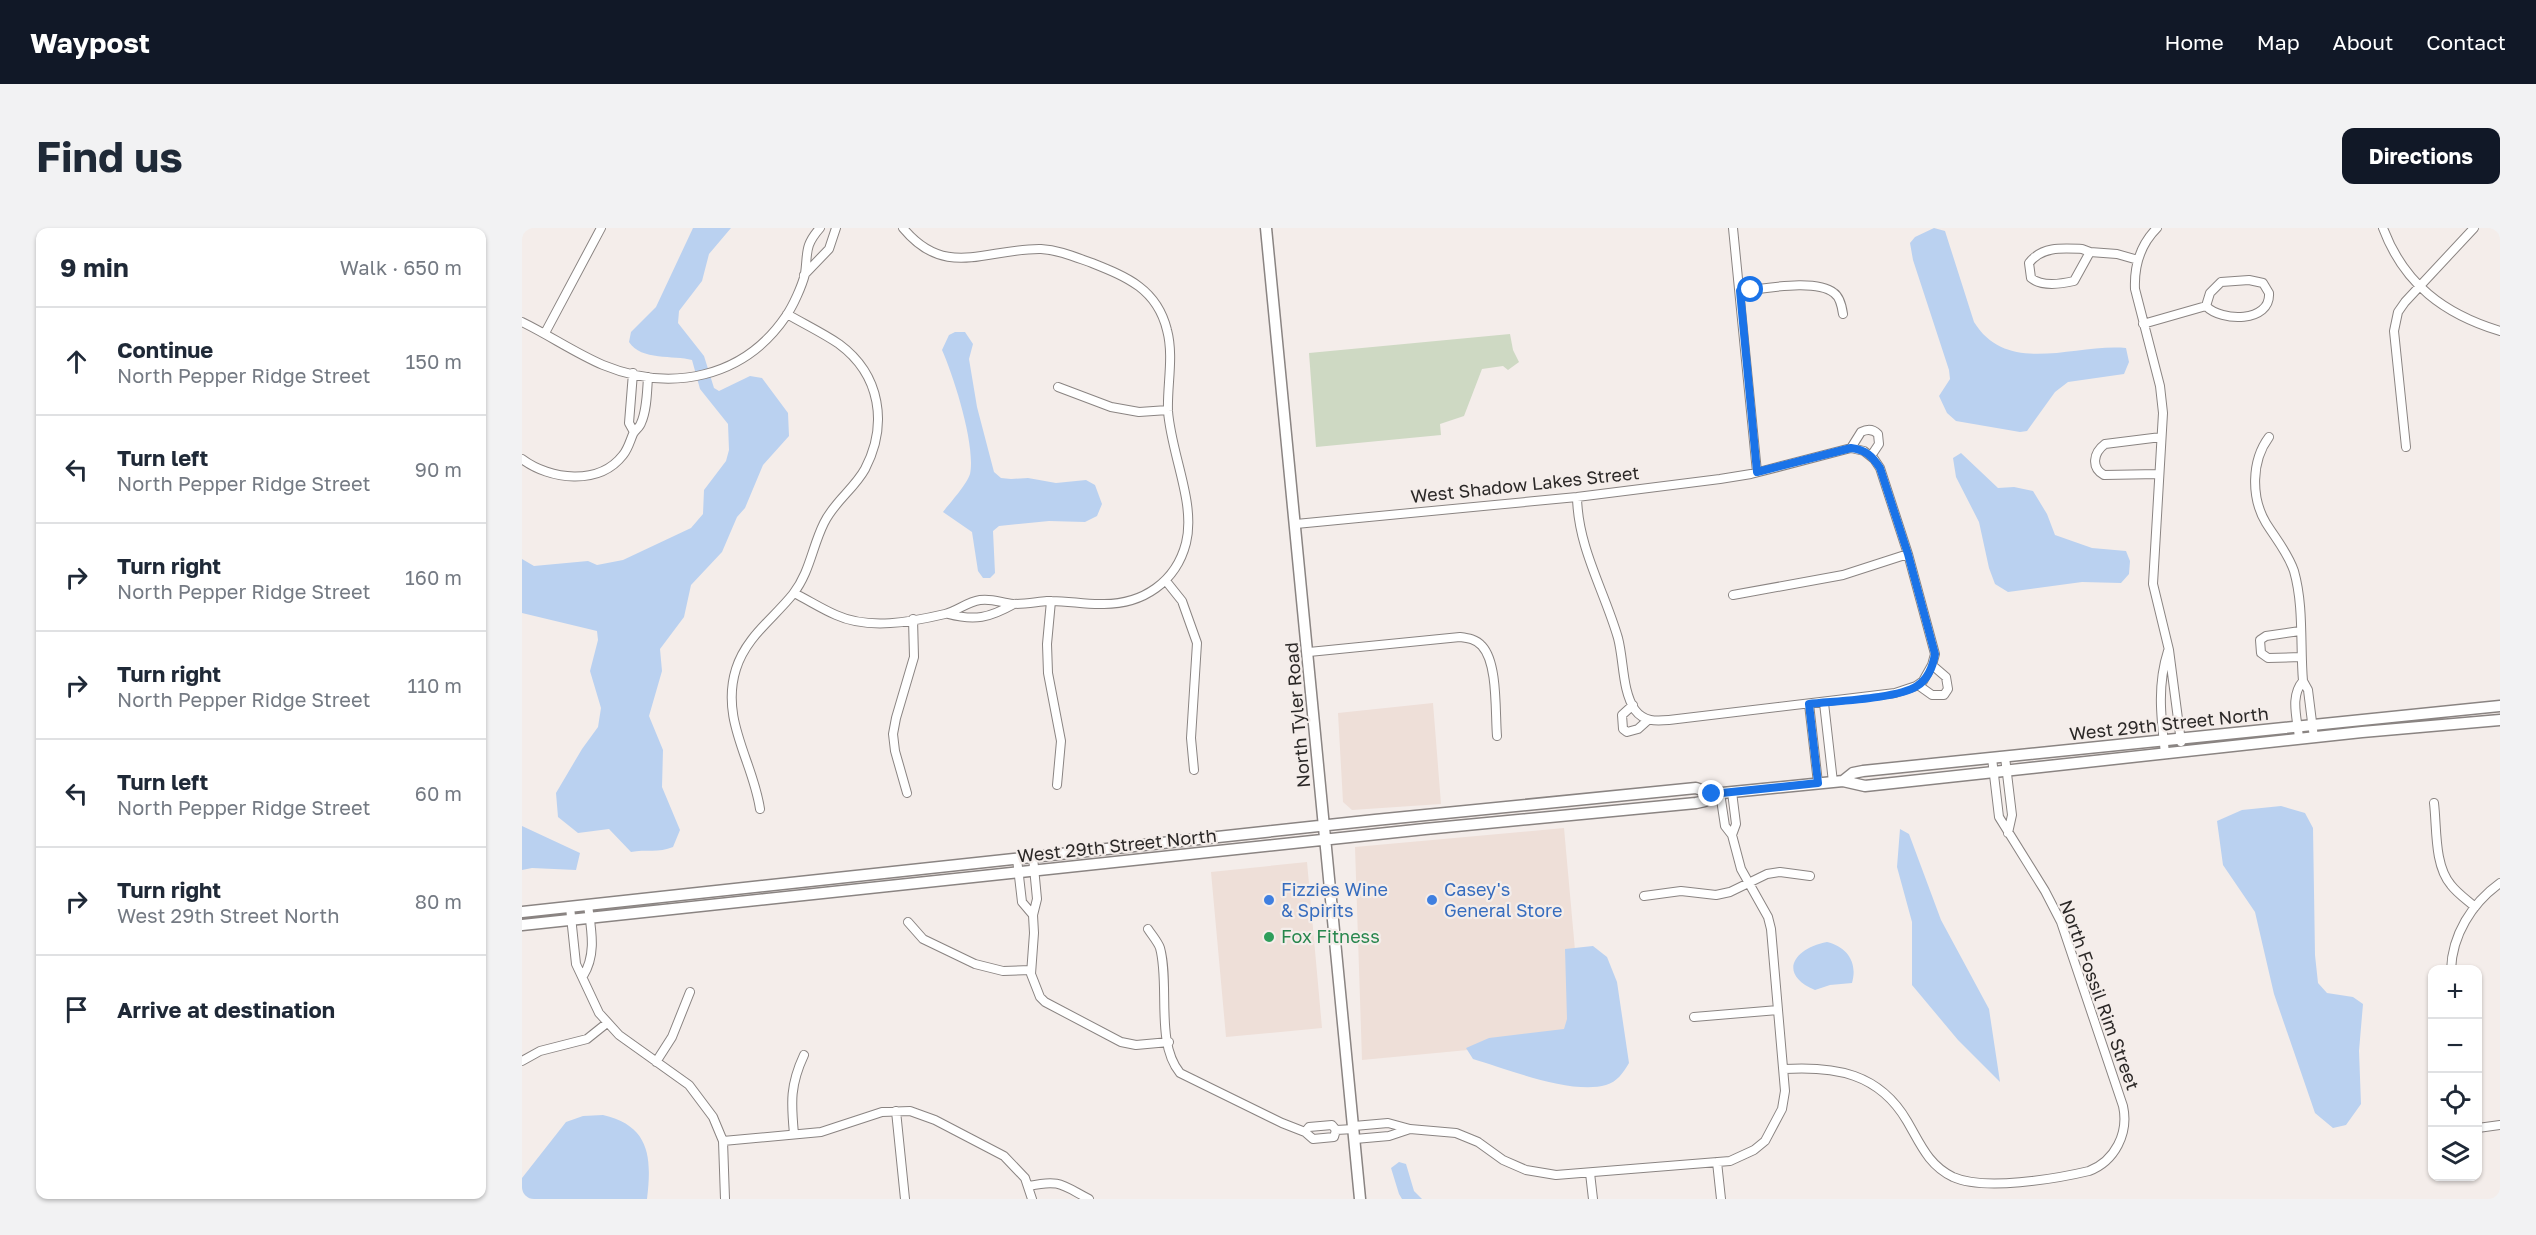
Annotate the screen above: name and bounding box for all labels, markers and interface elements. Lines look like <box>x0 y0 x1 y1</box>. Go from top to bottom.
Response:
text: Waypost <box>30 26 150 59</box>
text: Home <box>2164 29 2224 55</box>
text: Map <box>2257 29 2300 55</box>
text: About <box>2333 29 2393 55</box>
text: Contact <box>2426 29 2506 55</box>
button: Directions <box>2342 128 2500 184</box>
text: Find us <box>36 131 183 181</box>
text: 9 min <box>60 252 129 283</box>
text: Walk · 650 m <box>340 255 462 279</box>
route start <box>1737 276 1763 302</box>
text: Continue <box>117 336 213 363</box>
icon: ahead <box>60 345 93 378</box>
text: 150 m <box>406 349 462 373</box>
text: North Pepper Ridge Street <box>117 363 371 387</box>
text: Turn left <box>117 444 208 471</box>
icon: left <box>60 453 93 486</box>
text: 90 m <box>415 457 462 481</box>
street label: West Shadow Lakes Street <box>1409 461 1640 507</box>
text: North Pepper Ridge Street <box>117 471 371 495</box>
text: Turn right <box>117 552 221 579</box>
icon: right <box>60 561 93 594</box>
text: 160 m <box>405 565 462 589</box>
text: North Pepper Ridge Street <box>117 579 371 603</box>
street label: North Tyler Road <box>1280 641 1314 789</box>
text: Turn right <box>117 660 221 687</box>
icon: right <box>60 669 93 702</box>
text: 110 m <box>408 673 462 697</box>
text: North Pepper Ridge Street <box>117 687 371 711</box>
street label: West 29th Street North <box>2068 702 2270 744</box>
text: Turn left <box>117 768 208 795</box>
icon: left <box>60 777 93 810</box>
route end <box>1698 780 1724 806</box>
text: 60 m <box>415 781 462 805</box>
text: North Pepper Ridge Street <box>117 795 371 819</box>
street label: West 29th Street North <box>1016 824 1218 866</box>
text: Turn right <box>117 876 221 903</box>
place label: Fizzies Wine & Spirits <box>1281 878 1388 921</box>
place label: Casey's General Store <box>1444 878 1562 921</box>
icon: right <box>60 885 93 918</box>
text: 80 m <box>415 889 462 913</box>
marker: Fizzies Wine & Spirits <box>1262 893 1276 907</box>
marker: Casey's General Store <box>1425 893 1439 907</box>
street label: North Fossil Rim Street <box>2055 897 2145 1093</box>
text: West 29th Street North <box>117 903 340 927</box>
place label: Fox Fitness <box>1281 925 1380 947</box>
marker: Fox Fitness <box>1262 930 1276 944</box>
map controls <box>2428 965 2482 1181</box>
button: + <box>2428 965 2482 1019</box>
icon: arrive <box>60 993 93 1026</box>
text: Arrive at destination <box>117 996 335 1023</box>
button: − <box>2428 1019 2482 1073</box>
button: locate <box>2428 1073 2482 1127</box>
button: layers <box>2428 1127 2482 1181</box>

